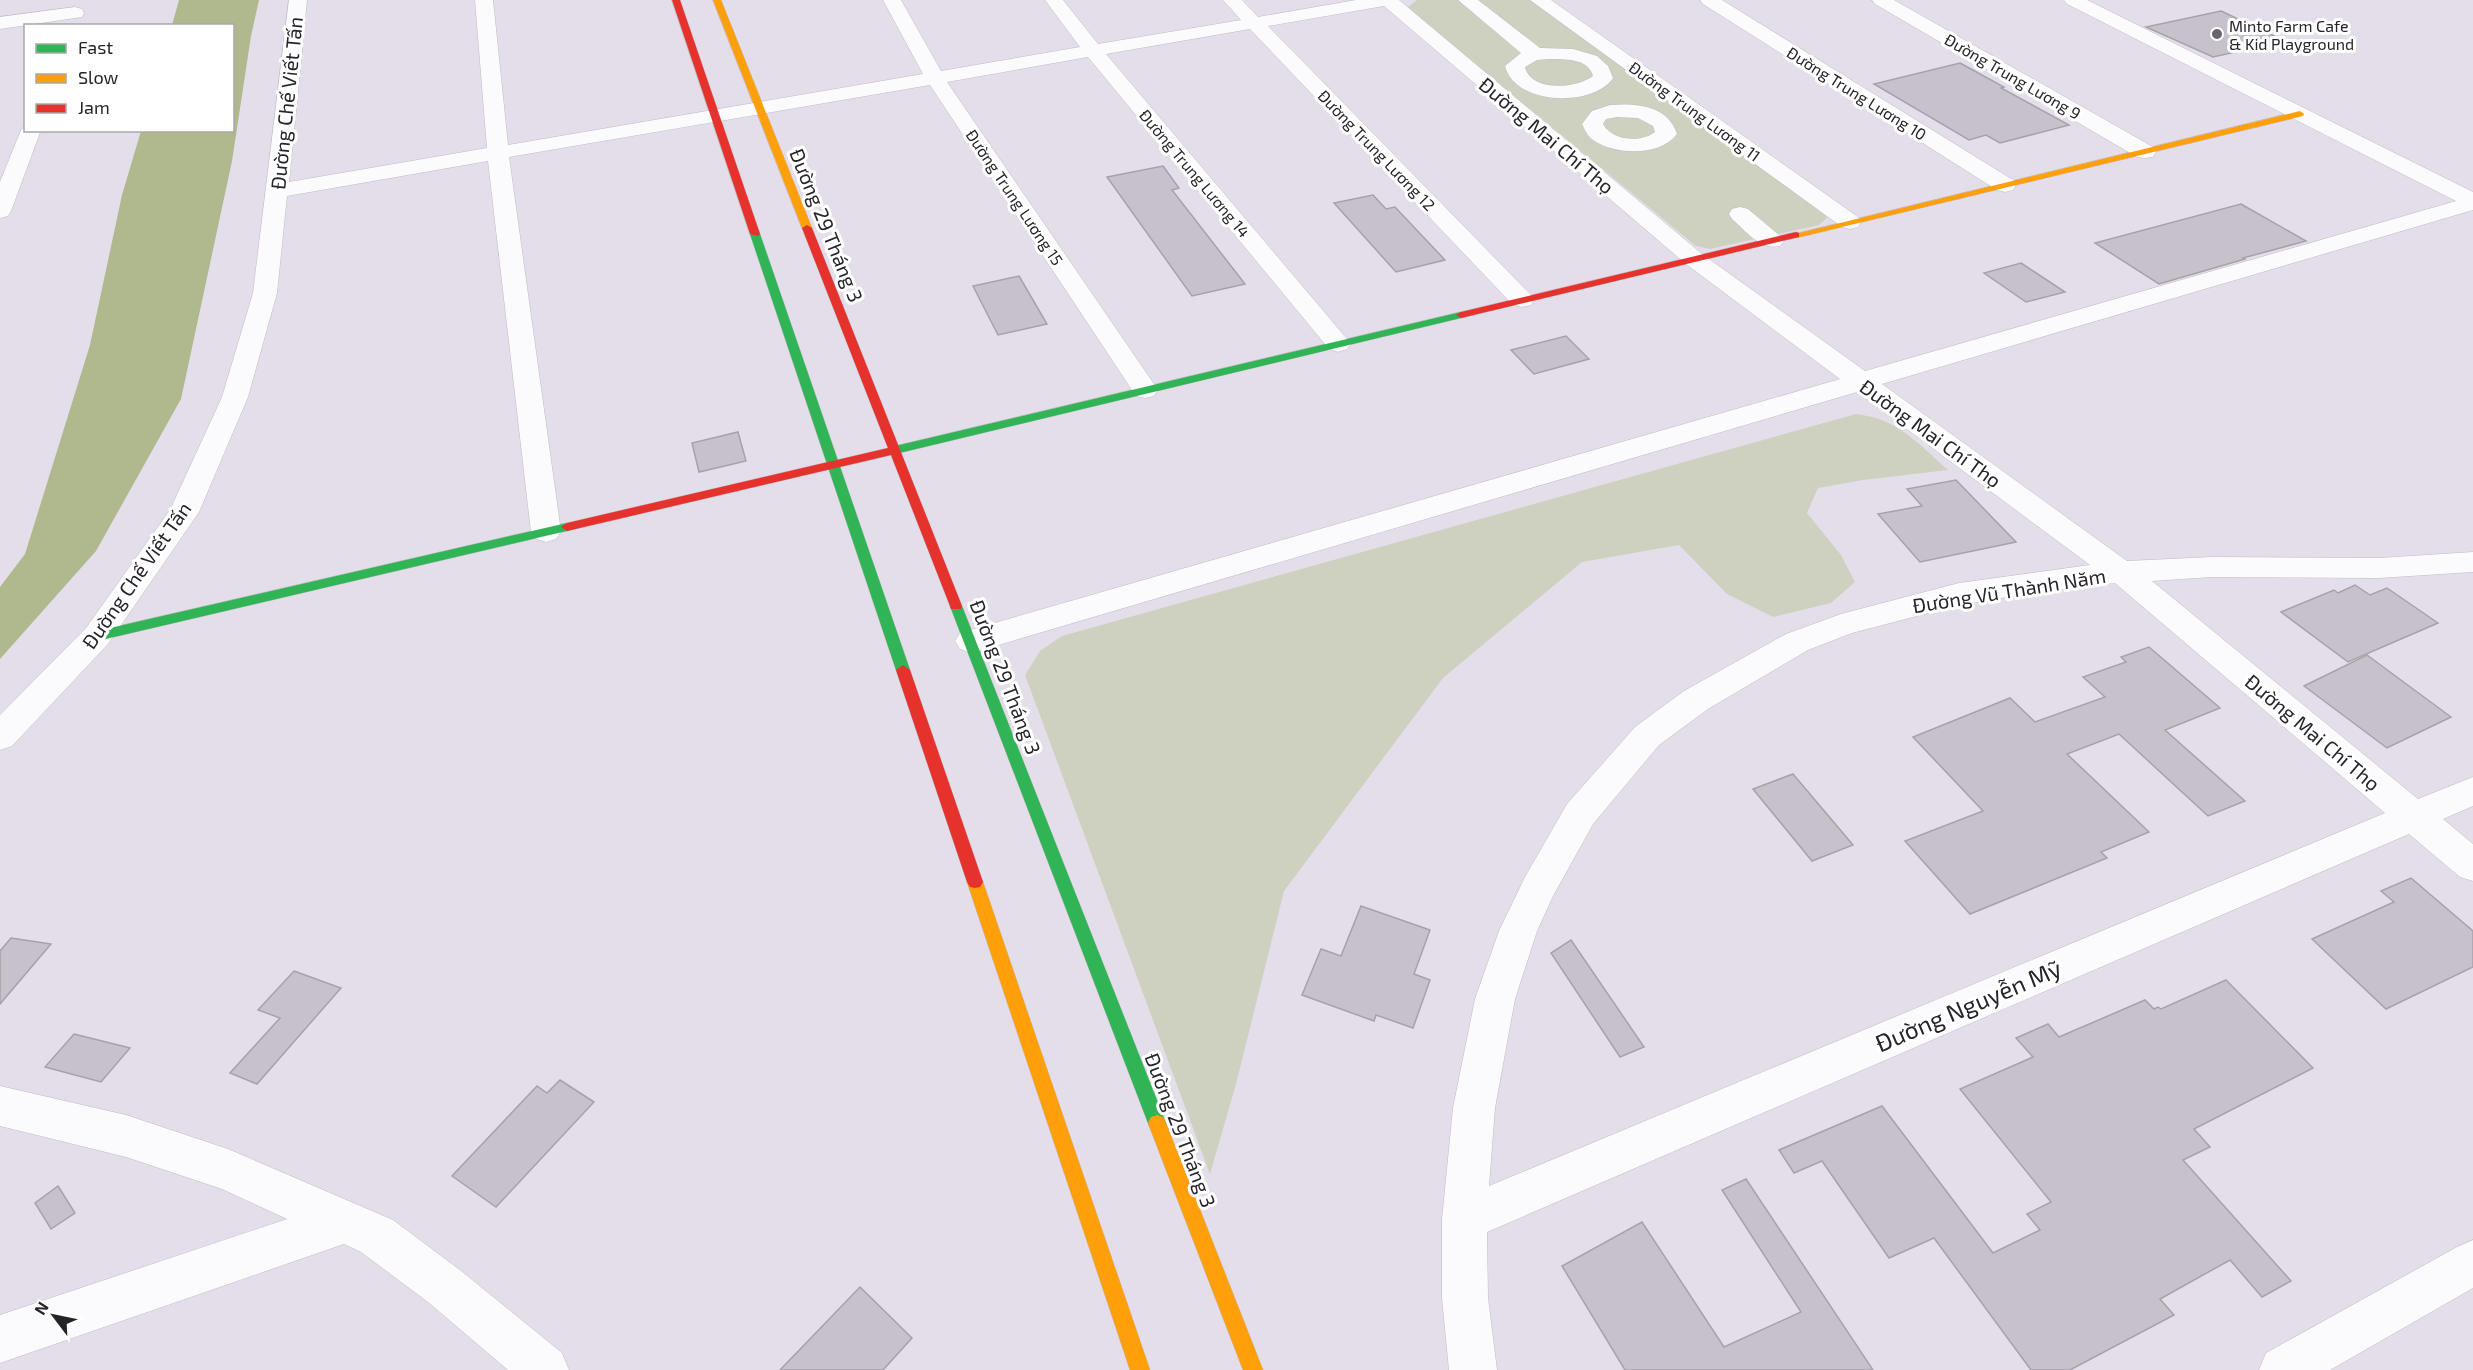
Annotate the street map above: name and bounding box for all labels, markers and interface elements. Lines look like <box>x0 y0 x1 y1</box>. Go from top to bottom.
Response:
street label: Đường Chế Viết Tấn <box>265 15 307 191</box>
place label: Minto Farm Cafe & Kid Playground <box>2229 16 2354 53</box>
legend <box>24 24 234 132</box>
marker: Minto Farm Cafe & Kid Playground <box>2210 27 2224 41</box>
street label: Đường Trung Lương 9 <box>1942 29 2084 123</box>
text: Fast <box>78 36 113 58</box>
street label: Đường Trung Lương 10 <box>1784 42 1930 144</box>
street label: Đường Trung Lương 11 <box>1626 57 1764 165</box>
text: Slow <box>78 66 119 88</box>
street label: Đường Mai Chí Thọ <box>1475 72 1619 198</box>
street label: Đường Trung Lương 12 <box>1314 86 1440 214</box>
text: Jam <box>78 96 110 118</box>
street label: Đường Trung Lương 14 <box>1136 105 1254 241</box>
street label: Đường Trung Lương 15 <box>962 125 1068 269</box>
street label: Đường 29 Tháng 3 <box>785 145 869 305</box>
street label: Đường Mai Chí Thọ <box>1856 374 2006 492</box>
street label: Đường Chế Viết Tấn <box>76 497 196 653</box>
street label: Đường Vũ Thành Năm <box>1911 563 2107 617</box>
street label: Đường 29 Tháng 3 <box>966 596 1046 758</box>
street label: Đường Mai Chí Thọ <box>2241 669 2385 795</box>
street label: Đường Nguyễn Mỹ <box>1871 953 2066 1057</box>
street label: Đường 29 Tháng 3 <box>1141 1049 1221 1211</box>
north arrow <box>24 1286 84 1346</box>
text: N <box>30 1298 52 1318</box>

